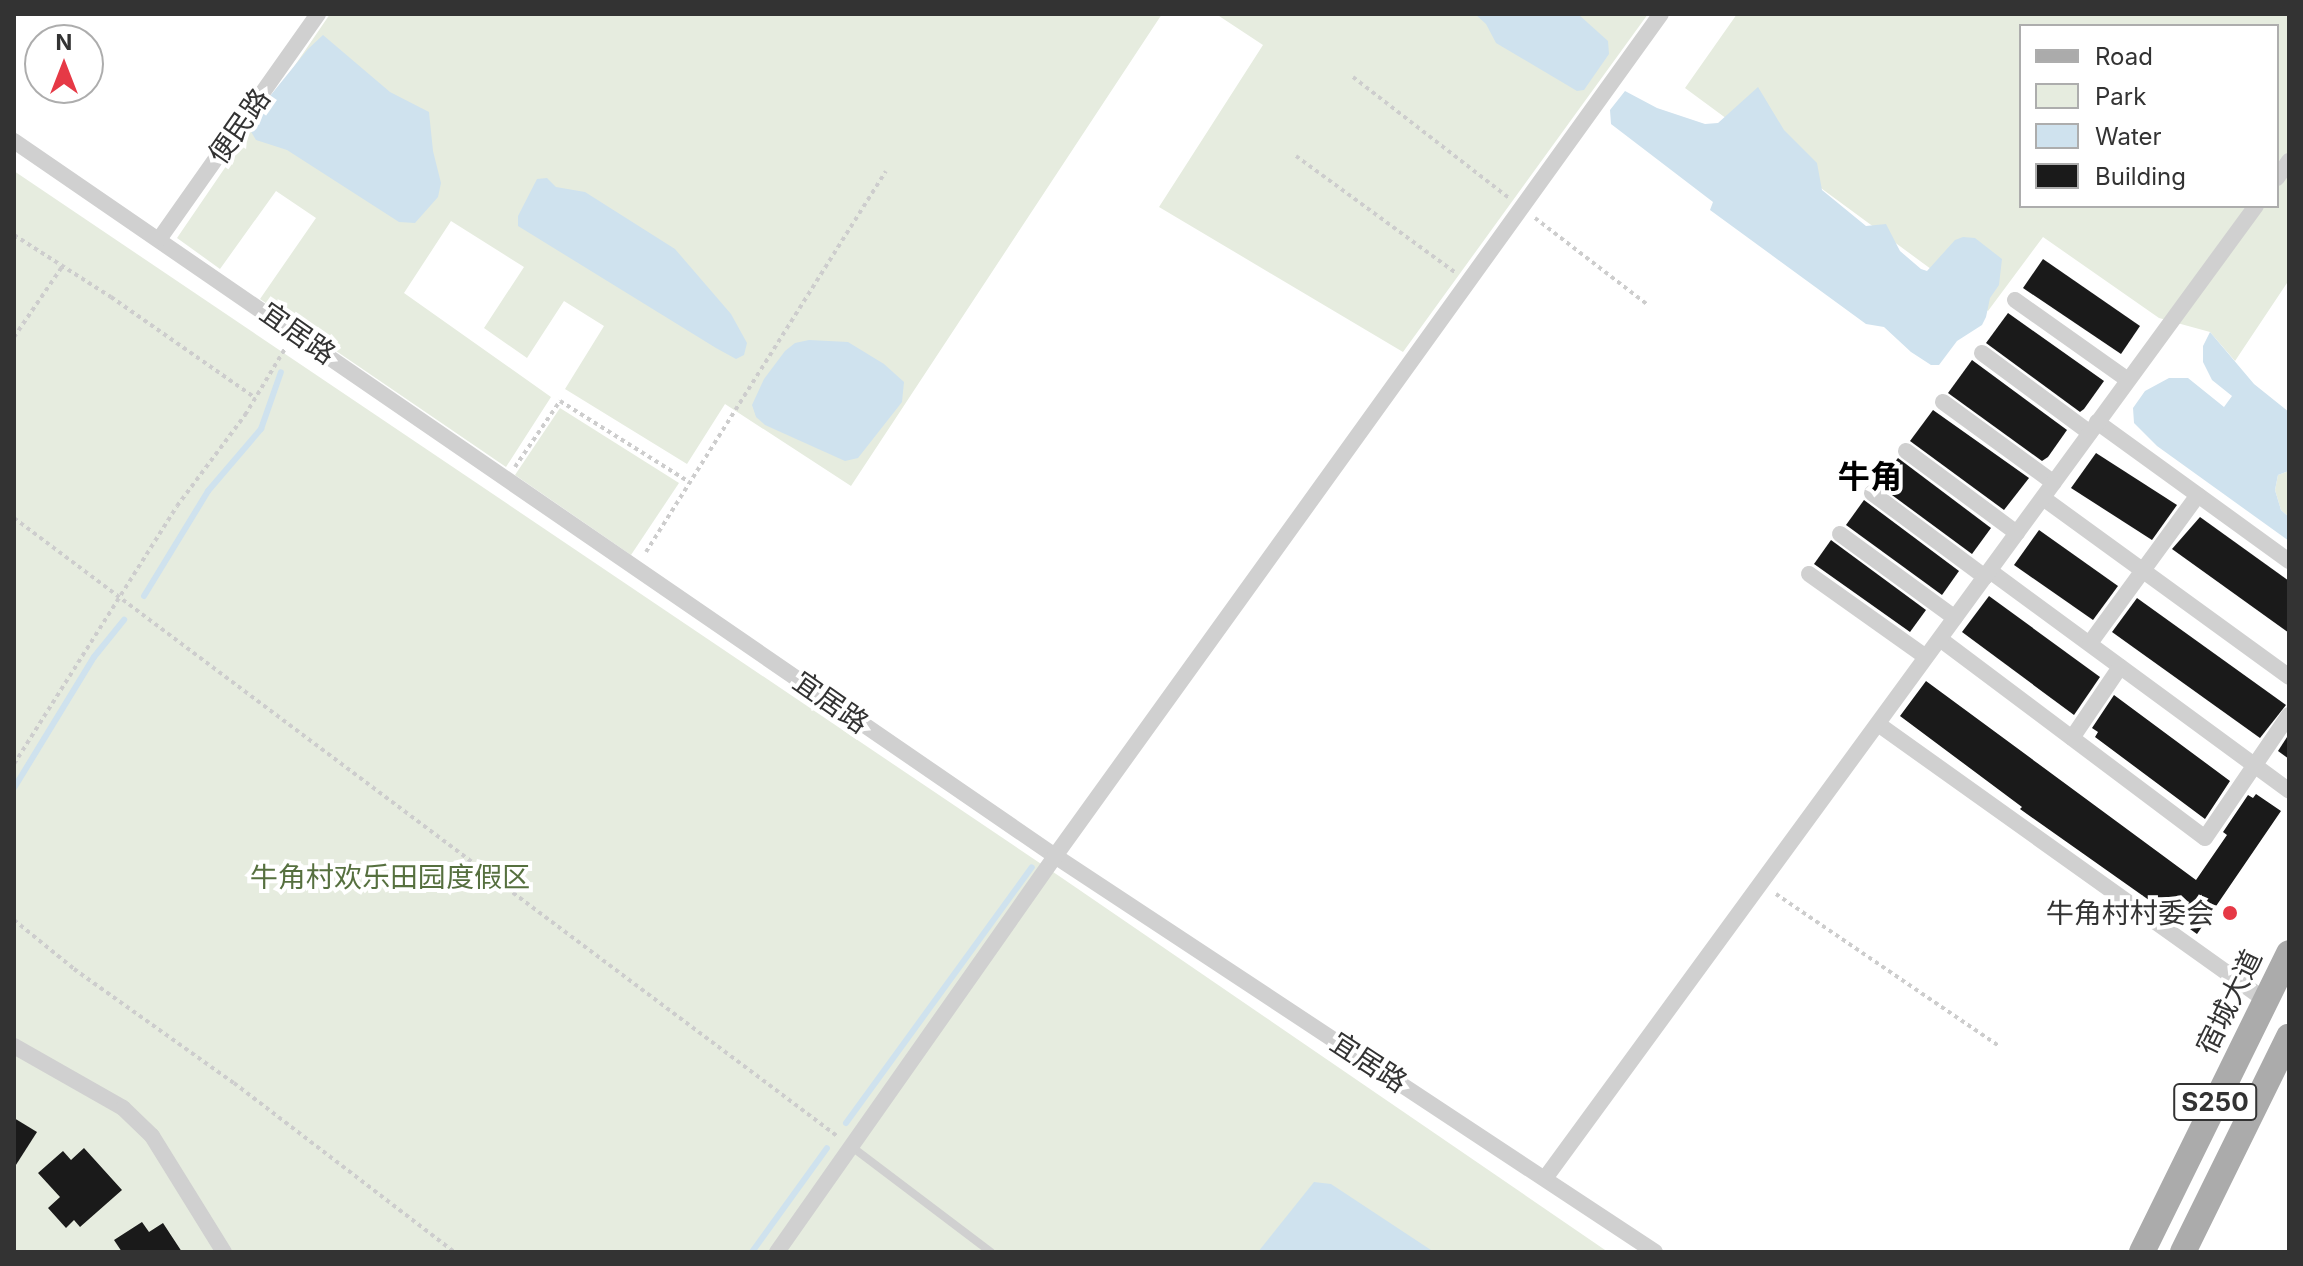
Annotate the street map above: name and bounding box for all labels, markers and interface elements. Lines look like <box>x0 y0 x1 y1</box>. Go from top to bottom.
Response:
north arrow <box>24 24 104 104</box>
legend <box>2019 24 2279 208</box>
text: N <box>56 29 72 55</box>
text: Road <box>2095 42 2153 71</box>
street label: 便民路 <box>201 82 277 170</box>
text: Park <box>2095 82 2146 111</box>
text: Water <box>2095 122 2162 151</box>
text: Building <box>2095 162 2186 191</box>
street label: 宜居路 <box>254 295 342 371</box>
district label: 牛角 <box>1838 458 1902 496</box>
street label: 宜居路 <box>787 664 875 740</box>
park label: 牛角村欢乐田园度假区 <box>250 860 530 894</box>
place label: 牛角村村委会 <box>2046 896 2214 930</box>
marker: 牛角村村委会 <box>2221 904 2239 922</box>
street label: 宿城大道 <box>2189 944 2269 1060</box>
street label: 宜居路 <box>1325 1025 1413 1099</box>
road number: S250 <box>2173 1080 2257 1124</box>

